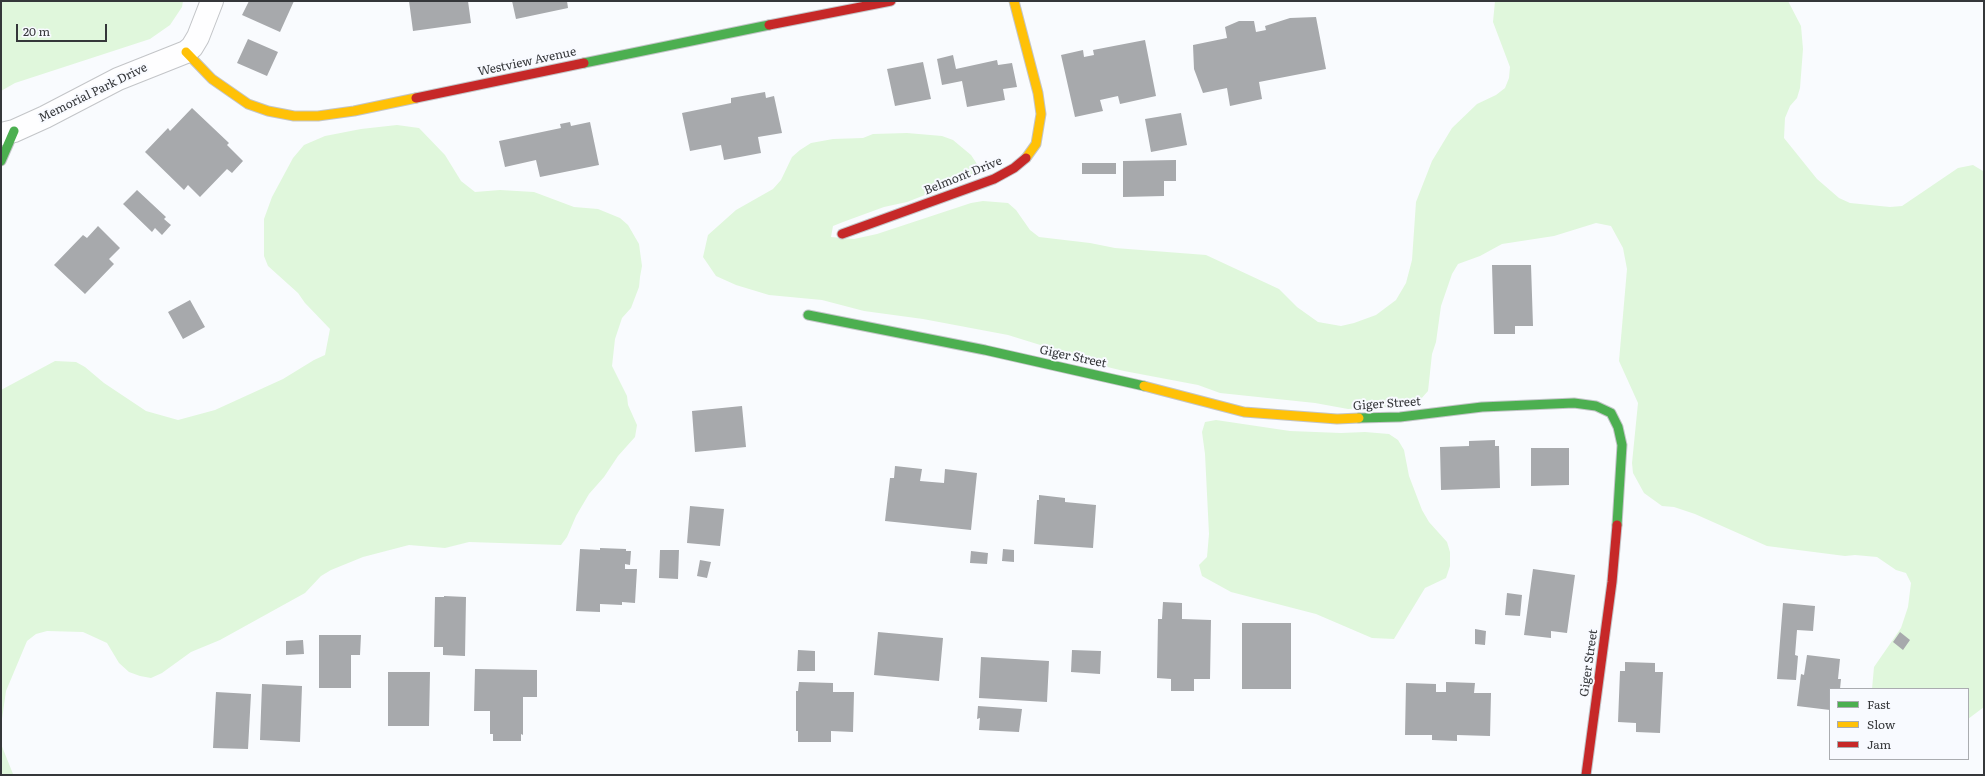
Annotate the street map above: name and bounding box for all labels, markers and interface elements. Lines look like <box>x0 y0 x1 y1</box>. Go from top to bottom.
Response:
scale bar <box>18 16 109 42</box>
text: 20 m <box>23 22 50 40</box>
street label: Westview Avenue <box>476 45 578 79</box>
street label: Memorial Park Drive <box>36 60 150 126</box>
street label: Belmont Drive <box>922 154 1004 198</box>
street label: Giger Street <box>1038 343 1108 371</box>
street label: Giger Street <box>1353 394 1421 414</box>
street label: Giger Street <box>1577 628 1601 698</box>
legend <box>1829 688 1969 760</box>
text: Fast <box>1867 695 1890 713</box>
text: Slow <box>1867 715 1895 733</box>
text: Jam <box>1867 735 1891 753</box>

